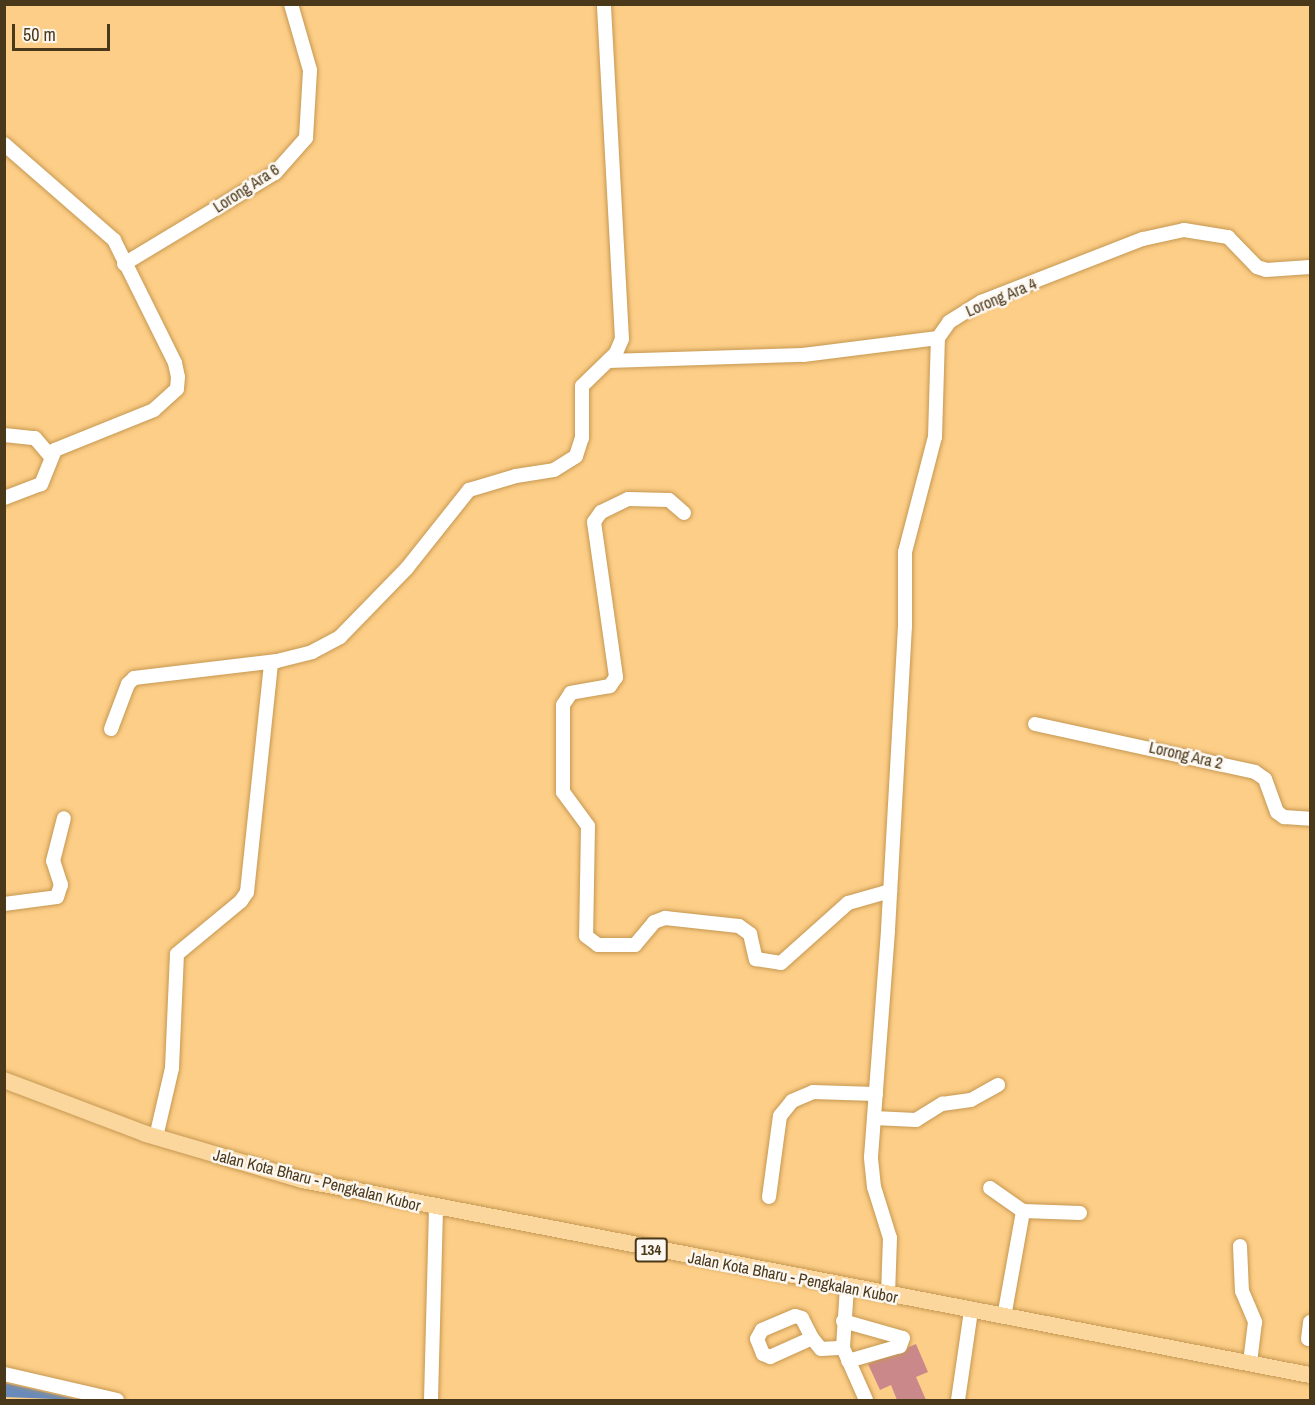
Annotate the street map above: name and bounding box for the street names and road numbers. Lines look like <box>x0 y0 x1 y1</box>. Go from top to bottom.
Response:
street label: Lorong Ara 6 <box>209 159 283 217</box>
street label: Lorong Ara 4 <box>962 273 1040 321</box>
street label: Lorong Ara 2 <box>1147 737 1225 773</box>
street label: Jalan Kota Bharu - Pengkalan Kubor <box>211 1145 423 1215</box>
road number: 134 <box>634 1238 668 1262</box>
street label: Jalan Kota Bharu - Pengkalan Kubor <box>687 1247 899 1307</box>

